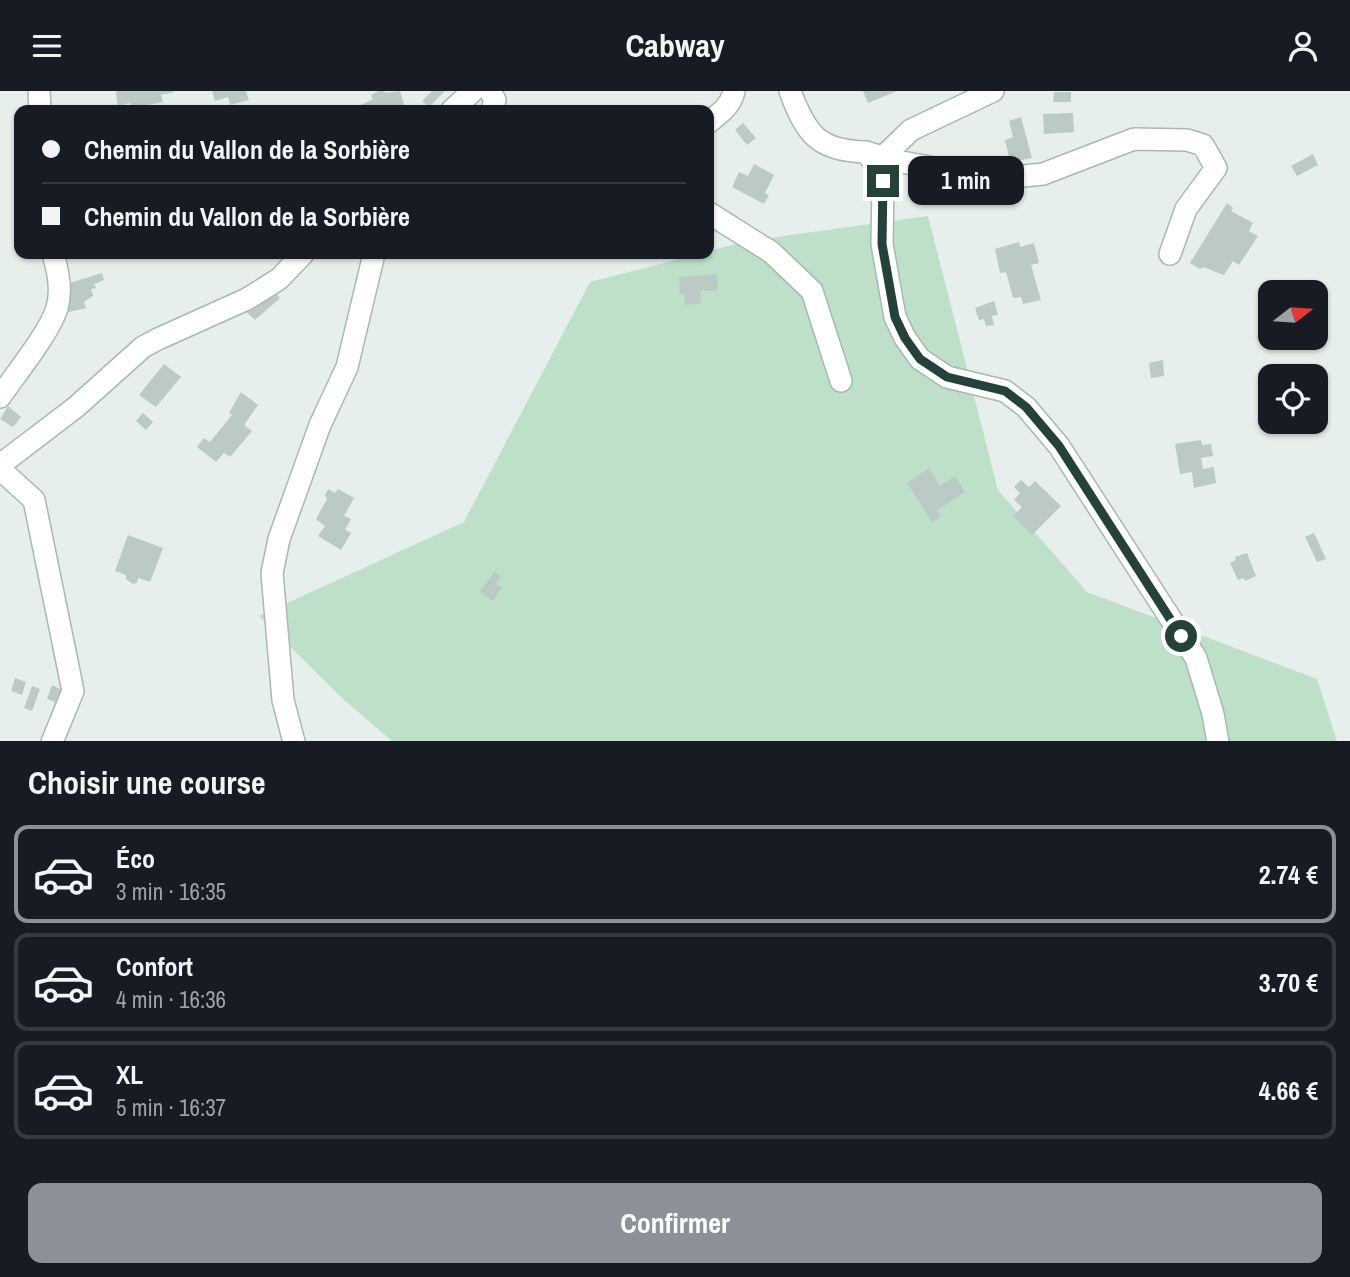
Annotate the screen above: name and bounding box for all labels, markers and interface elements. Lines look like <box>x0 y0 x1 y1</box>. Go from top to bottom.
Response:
text: Cabway <box>625 24 725 67</box>
icon: menu <box>28 27 66 65</box>
icon: person <box>1284 27 1322 65</box>
text: Chemin du Vallon de la Sorbière <box>84 132 410 167</box>
callout: 1 min <box>908 157 1023 205</box>
route end <box>867 165 899 197</box>
text: 1 min <box>941 165 991 196</box>
text: Chemin du Vallon de la Sorbière <box>84 199 410 234</box>
north arrow <box>1258 280 1328 350</box>
map controls <box>1258 280 1328 434</box>
button: locate <box>1258 364 1328 434</box>
route start <box>1165 620 1197 652</box>
text: Choisir une course <box>28 761 266 804</box>
text: Éco <box>116 841 155 876</box>
icon: car <box>32 843 95 906</box>
text: 2.74 € <box>1259 857 1318 892</box>
text: 3 min · 16:35 <box>116 876 226 907</box>
text: Confort <box>116 949 193 984</box>
icon: car <box>32 951 95 1014</box>
text: 3.70 € <box>1259 965 1318 1000</box>
text: 4 min · 16:36 <box>116 984 226 1015</box>
text: XL <box>116 1057 143 1092</box>
icon: car <box>32 1059 95 1122</box>
text: 4.66 € <box>1259 1073 1318 1108</box>
text: 5 min · 16:37 <box>116 1092 226 1123</box>
button: Confirmer <box>28 1183 1322 1263</box>

